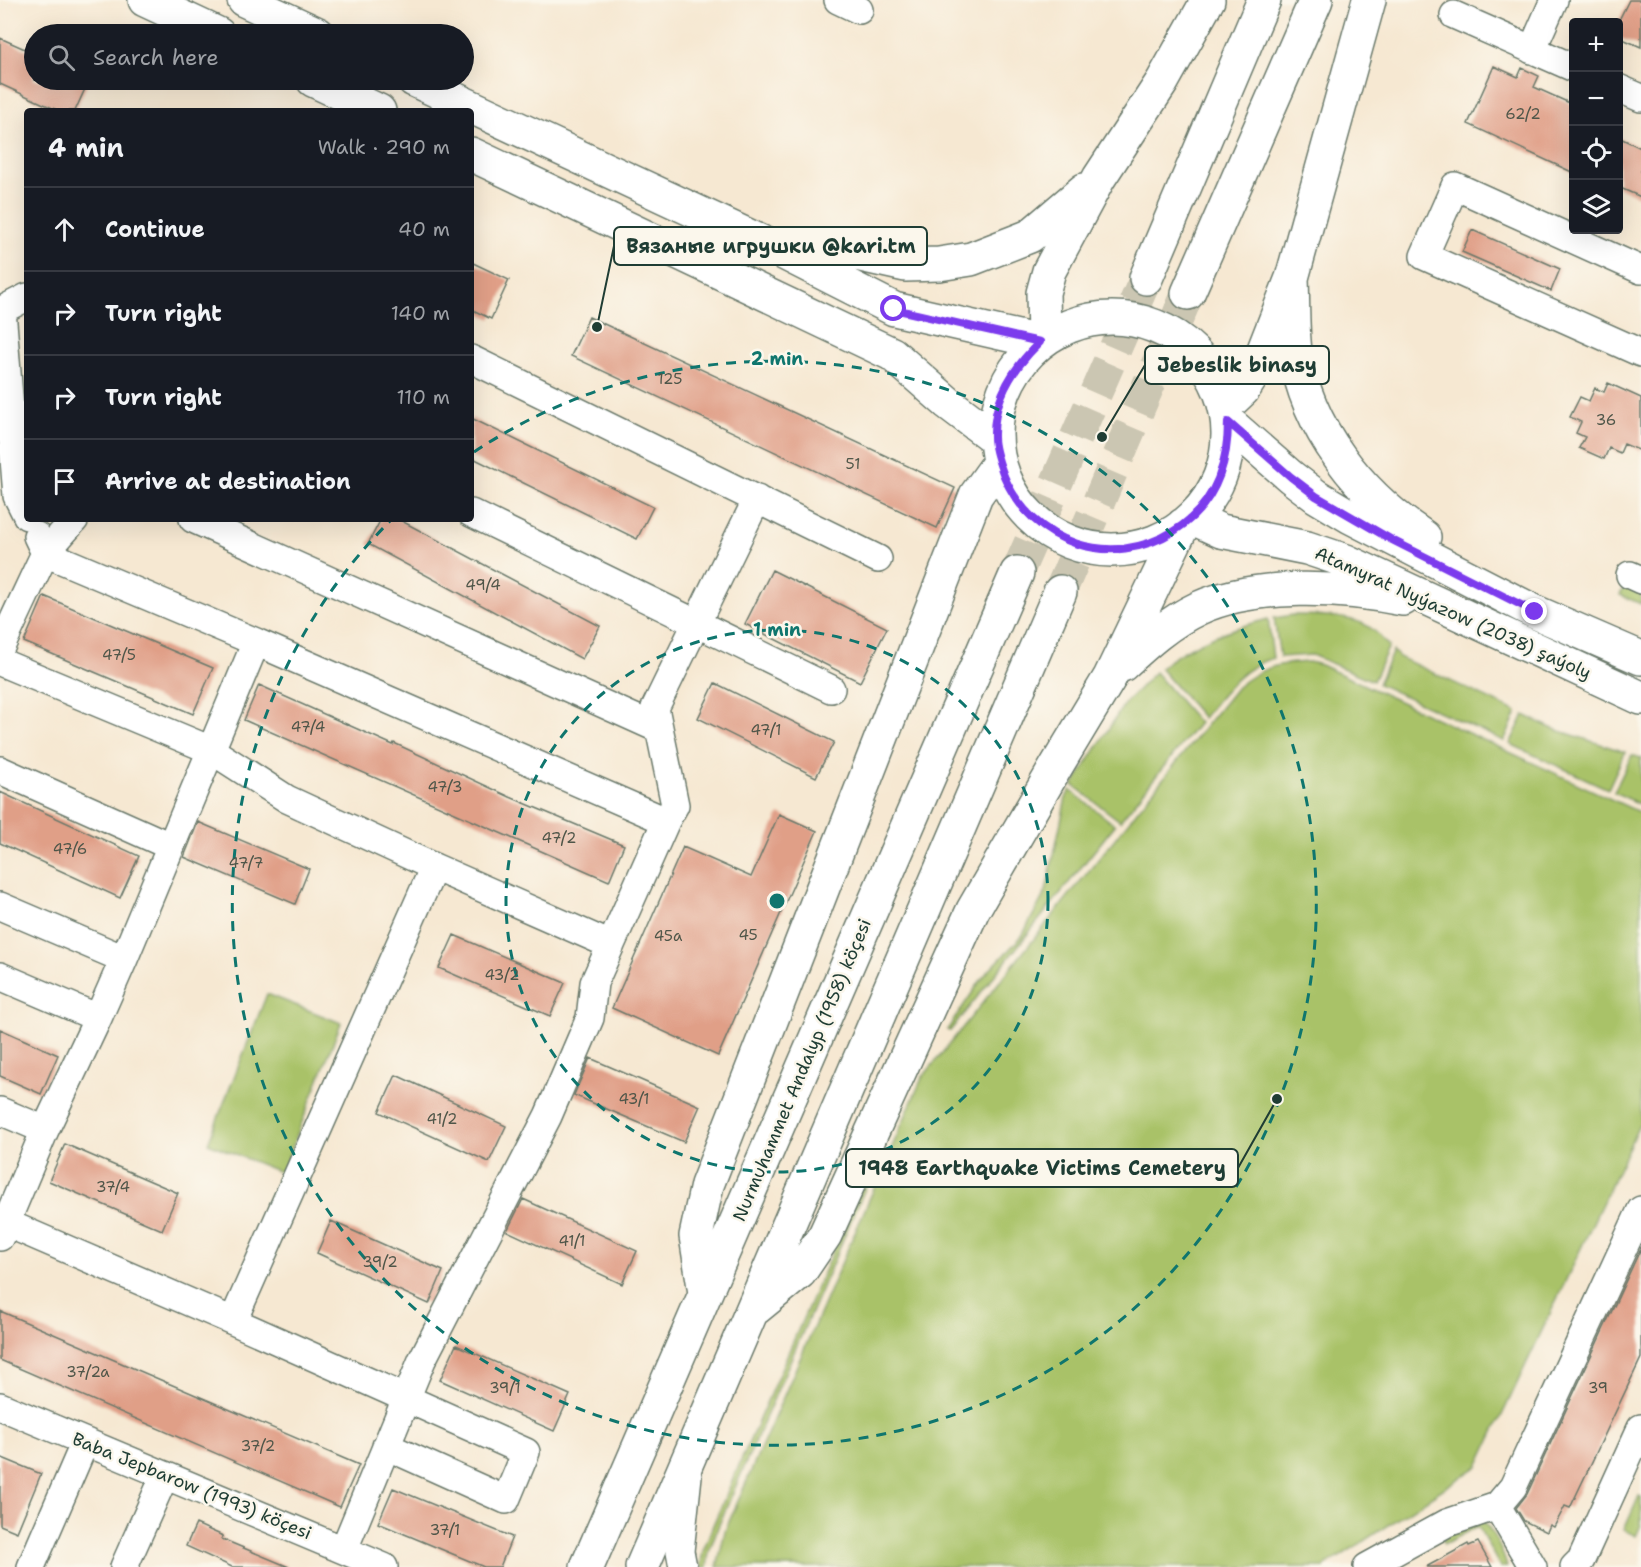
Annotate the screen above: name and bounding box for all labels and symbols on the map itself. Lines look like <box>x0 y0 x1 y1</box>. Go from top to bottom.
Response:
house number: 62/2 <box>1505 104 1541 124</box>
callout: Вязаные игрушки @kari.tm <box>614 227 927 265</box>
text: Вязаные игрушки @kari.tm <box>626 233 916 259</box>
route start <box>880 295 906 321</box>
callout: Jebeslik binasy <box>1145 346 1329 384</box>
text: 2 min <box>751 347 803 371</box>
text: Jebeslik binasy <box>1157 352 1317 378</box>
house number: 125 <box>658 369 682 389</box>
house number: 36 <box>1596 410 1616 430</box>
house number: 51 <box>846 454 860 474</box>
street label: Atamyrat Nyýazow (2038) şaýoly <box>1311 541 1595 685</box>
house number: 49/4 <box>465 575 501 595</box>
route end <box>1521 598 1547 624</box>
text: 1 min <box>753 618 801 642</box>
house number: 47/5 <box>102 645 136 665</box>
house number: 47/4 <box>291 717 325 737</box>
house number: 47/1 <box>751 720 781 740</box>
house number: 47/3 <box>428 777 462 797</box>
house number: 47/2 <box>542 828 576 848</box>
house number: 47/6 <box>53 839 87 859</box>
house number: 47/7 <box>228 853 264 873</box>
centre of rings <box>767 891 787 911</box>
street label: Nurmuhammet Andalyp (1958) köçesi <box>727 915 877 1225</box>
house number: 45 <box>738 925 758 945</box>
house number: 45a <box>654 926 683 946</box>
house number: 43/2 <box>484 965 520 985</box>
house number: 43/1 <box>618 1089 650 1109</box>
house number: 41/2 <box>426 1109 458 1129</box>
callout: 1948 Earthquake Victims Cemetery <box>846 1149 1238 1187</box>
text: 1948 Earthquake Victims Cemetery <box>858 1155 1226 1181</box>
house number: 37/4 <box>96 1177 130 1197</box>
house number: 41/1 <box>558 1231 586 1251</box>
house number: 39/2 <box>362 1252 398 1272</box>
house number: 37/2a <box>66 1362 110 1382</box>
house number: 39/1 <box>489 1378 521 1398</box>
house number: 39 <box>1588 1378 1608 1398</box>
street label: Baba Jepbarow (1993) köçesi <box>69 1427 315 1545</box>
house number: 37/2 <box>241 1436 275 1456</box>
house number: 37/1 <box>430 1520 460 1540</box>

